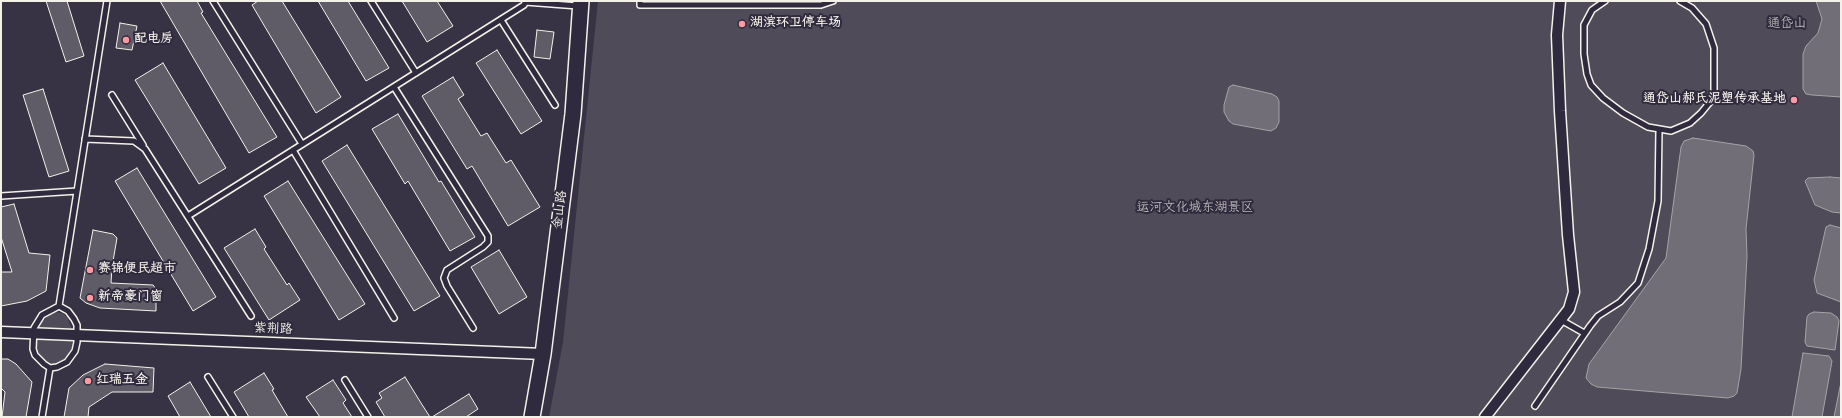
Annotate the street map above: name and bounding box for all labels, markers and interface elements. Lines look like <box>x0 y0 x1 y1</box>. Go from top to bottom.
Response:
place label: 湖滨环卫停车场 <box>750 16 841 32</box>
park label: 通岱山 <box>1768 17 1806 33</box>
marker: 湖滨环卫停车场 <box>737 19 747 29</box>
place label: 配电房 <box>134 32 173 48</box>
marker: 配电房 <box>121 35 131 45</box>
place label: 通岱山郝氏泥塑传承基地 <box>1643 92 1786 108</box>
marker: 通岱山郝氏泥塑传承基地 <box>1789 95 1799 105</box>
street label: 金山路 <box>551 190 571 230</box>
park label: 运河文化城东湖景区 <box>1137 201 1253 217</box>
place label: 赛锦便民超市 <box>98 262 176 278</box>
marker: 赛锦便民超市 <box>85 265 95 275</box>
place label: 新帝豪门窗 <box>98 290 163 306</box>
marker: 新帝豪门窗 <box>85 293 95 303</box>
street label: 紫荆路 <box>253 322 293 338</box>
place label: 红瑞五金 <box>96 373 148 389</box>
marker: 红瑞五金 <box>83 376 93 386</box>

